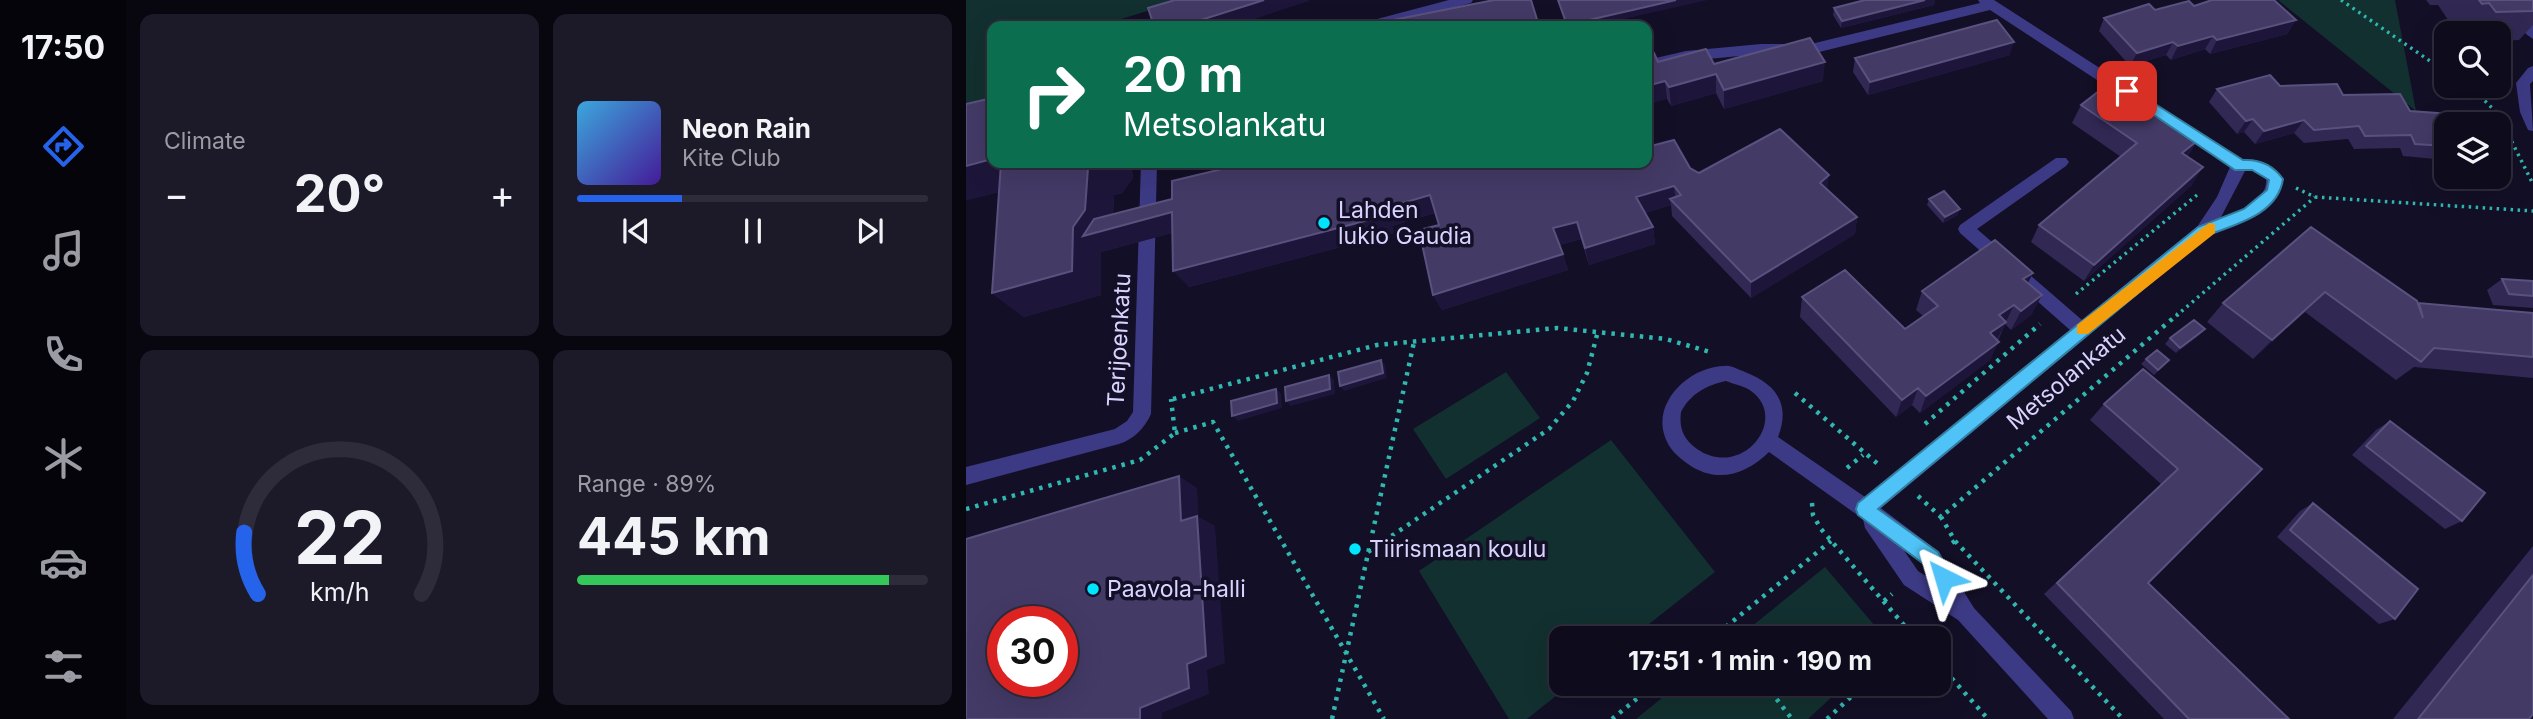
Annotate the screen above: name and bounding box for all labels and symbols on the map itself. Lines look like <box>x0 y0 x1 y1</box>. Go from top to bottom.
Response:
pin <box>2097 61 2157 121</box>
place label: Lahden lukio Gaudia <box>1338 196 1472 250</box>
marker: Lahden lukio Gaudia <box>1316 215 1332 231</box>
street label: Terijoenkatu <box>1102 272 1136 408</box>
street label: Metsolankatu <box>2001 320 2131 436</box>
place label: Tiirismaan koulu <box>1369 535 1546 563</box>
marker: Tiirismaan koulu <box>1347 541 1363 557</box>
position arrow <box>1907 541 1981 615</box>
place label: Paavola-halli <box>1107 575 1246 603</box>
marker: Paavola-halli <box>1085 581 1101 597</box>
speed limit sign: 30 <box>987 606 1078 697</box>

